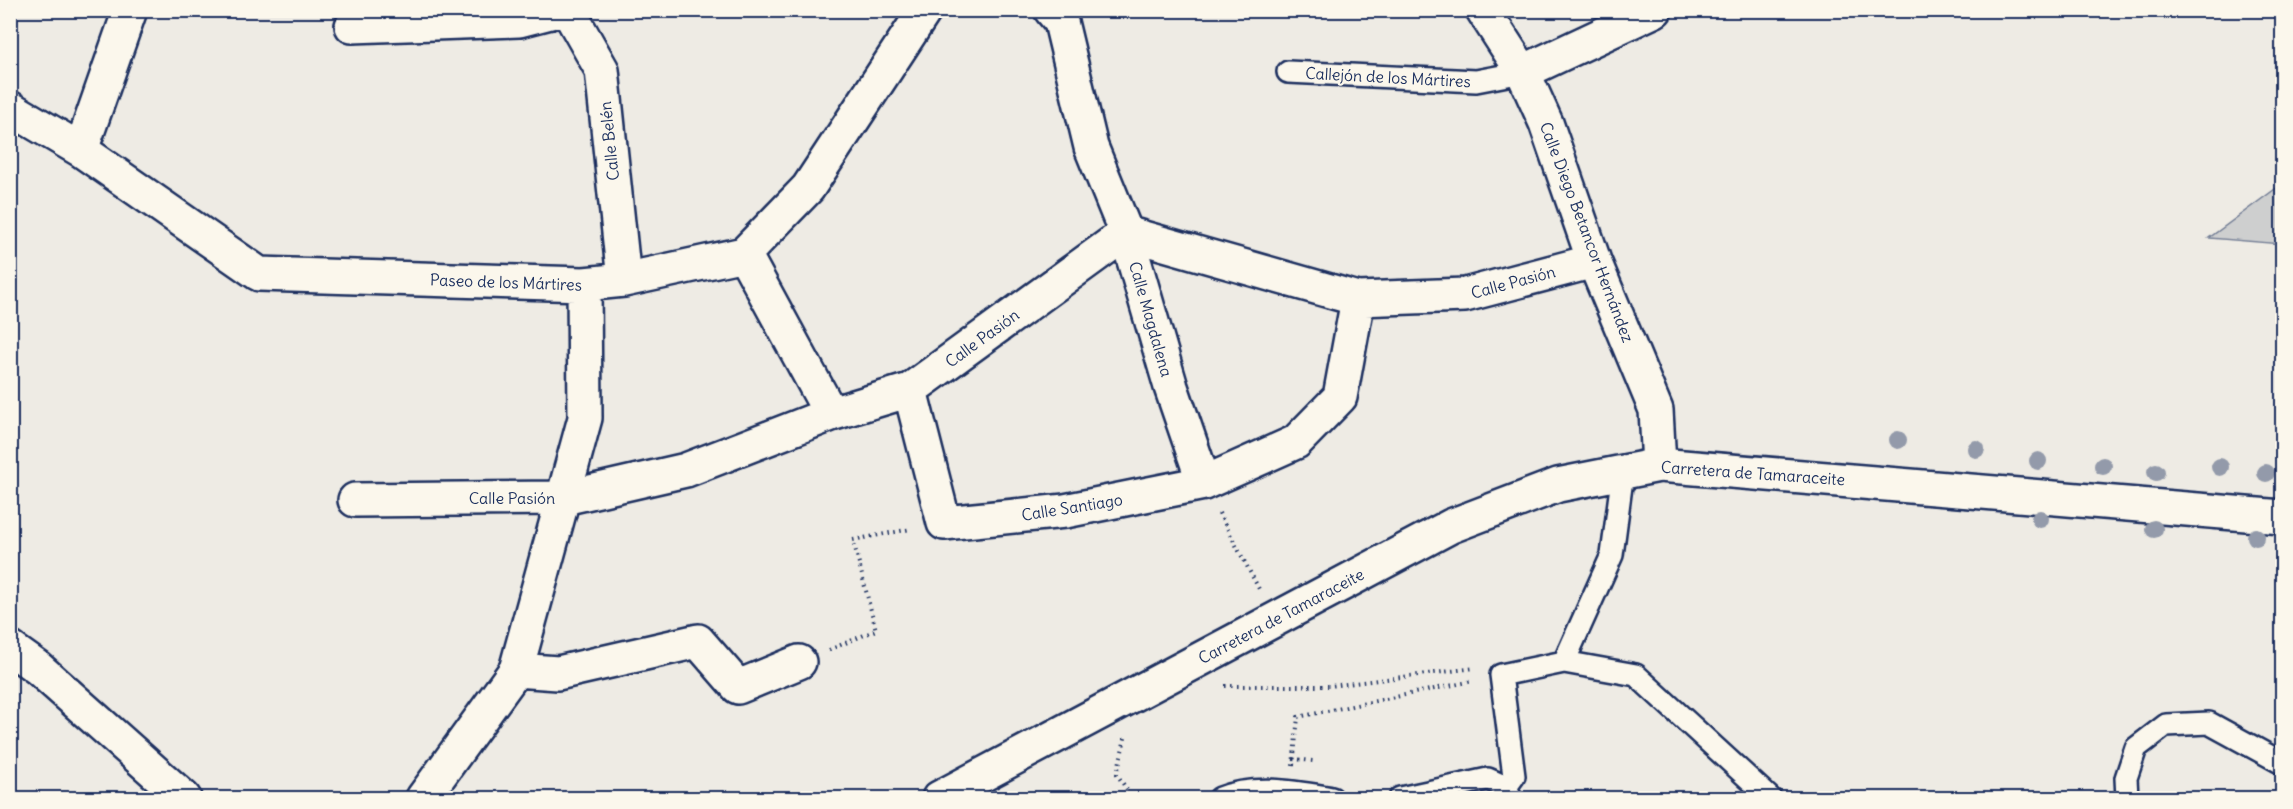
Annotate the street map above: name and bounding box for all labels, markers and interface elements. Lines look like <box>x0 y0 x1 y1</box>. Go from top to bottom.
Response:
street label: Callejón de los Mártires <box>1305 63 1471 91</box>
street label: Calle Belén <box>595 100 623 182</box>
street label: Calle Diego Betancor Hernández <box>1536 119 1638 345</box>
street label: Calle Magdalena <box>1125 259 1177 379</box>
street label: Calle Pasión <box>1469 261 1557 303</box>
street label: Paseo de los Mártires <box>430 269 582 295</box>
street label: Calle Pasión <box>941 304 1023 372</box>
street label: Carretera de Tamaraceite <box>1660 457 1846 489</box>
street label: Calle Pasión <box>469 488 555 508</box>
street label: Calle Santiago <box>1020 489 1124 525</box>
street label: Carretera de Tamaraceite <box>1195 564 1367 668</box>

